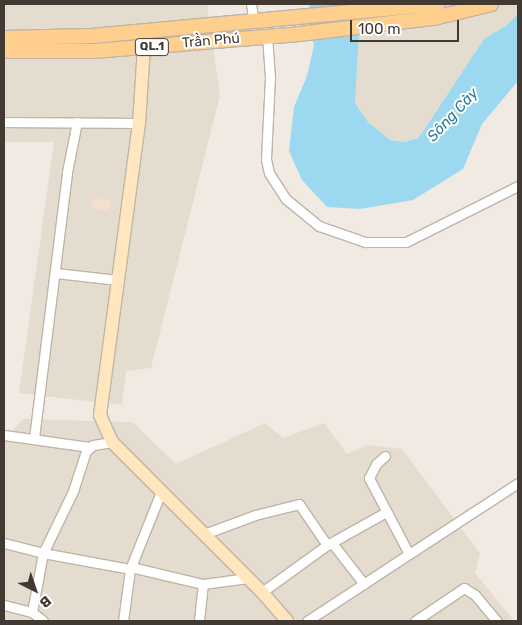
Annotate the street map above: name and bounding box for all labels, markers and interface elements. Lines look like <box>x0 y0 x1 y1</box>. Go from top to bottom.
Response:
scale bar <box>352 10 461 42</box>
text: 100 m <box>358 20 400 38</box>
street label: Trần Phú <box>182 30 240 52</box>
road number: QL.1 <box>134 38 170 56</box>
water label: Sông Cày <box>424 84 482 146</box>
north arrow <box>10 565 60 615</box>
text: B <box>36 592 54 611</box>

